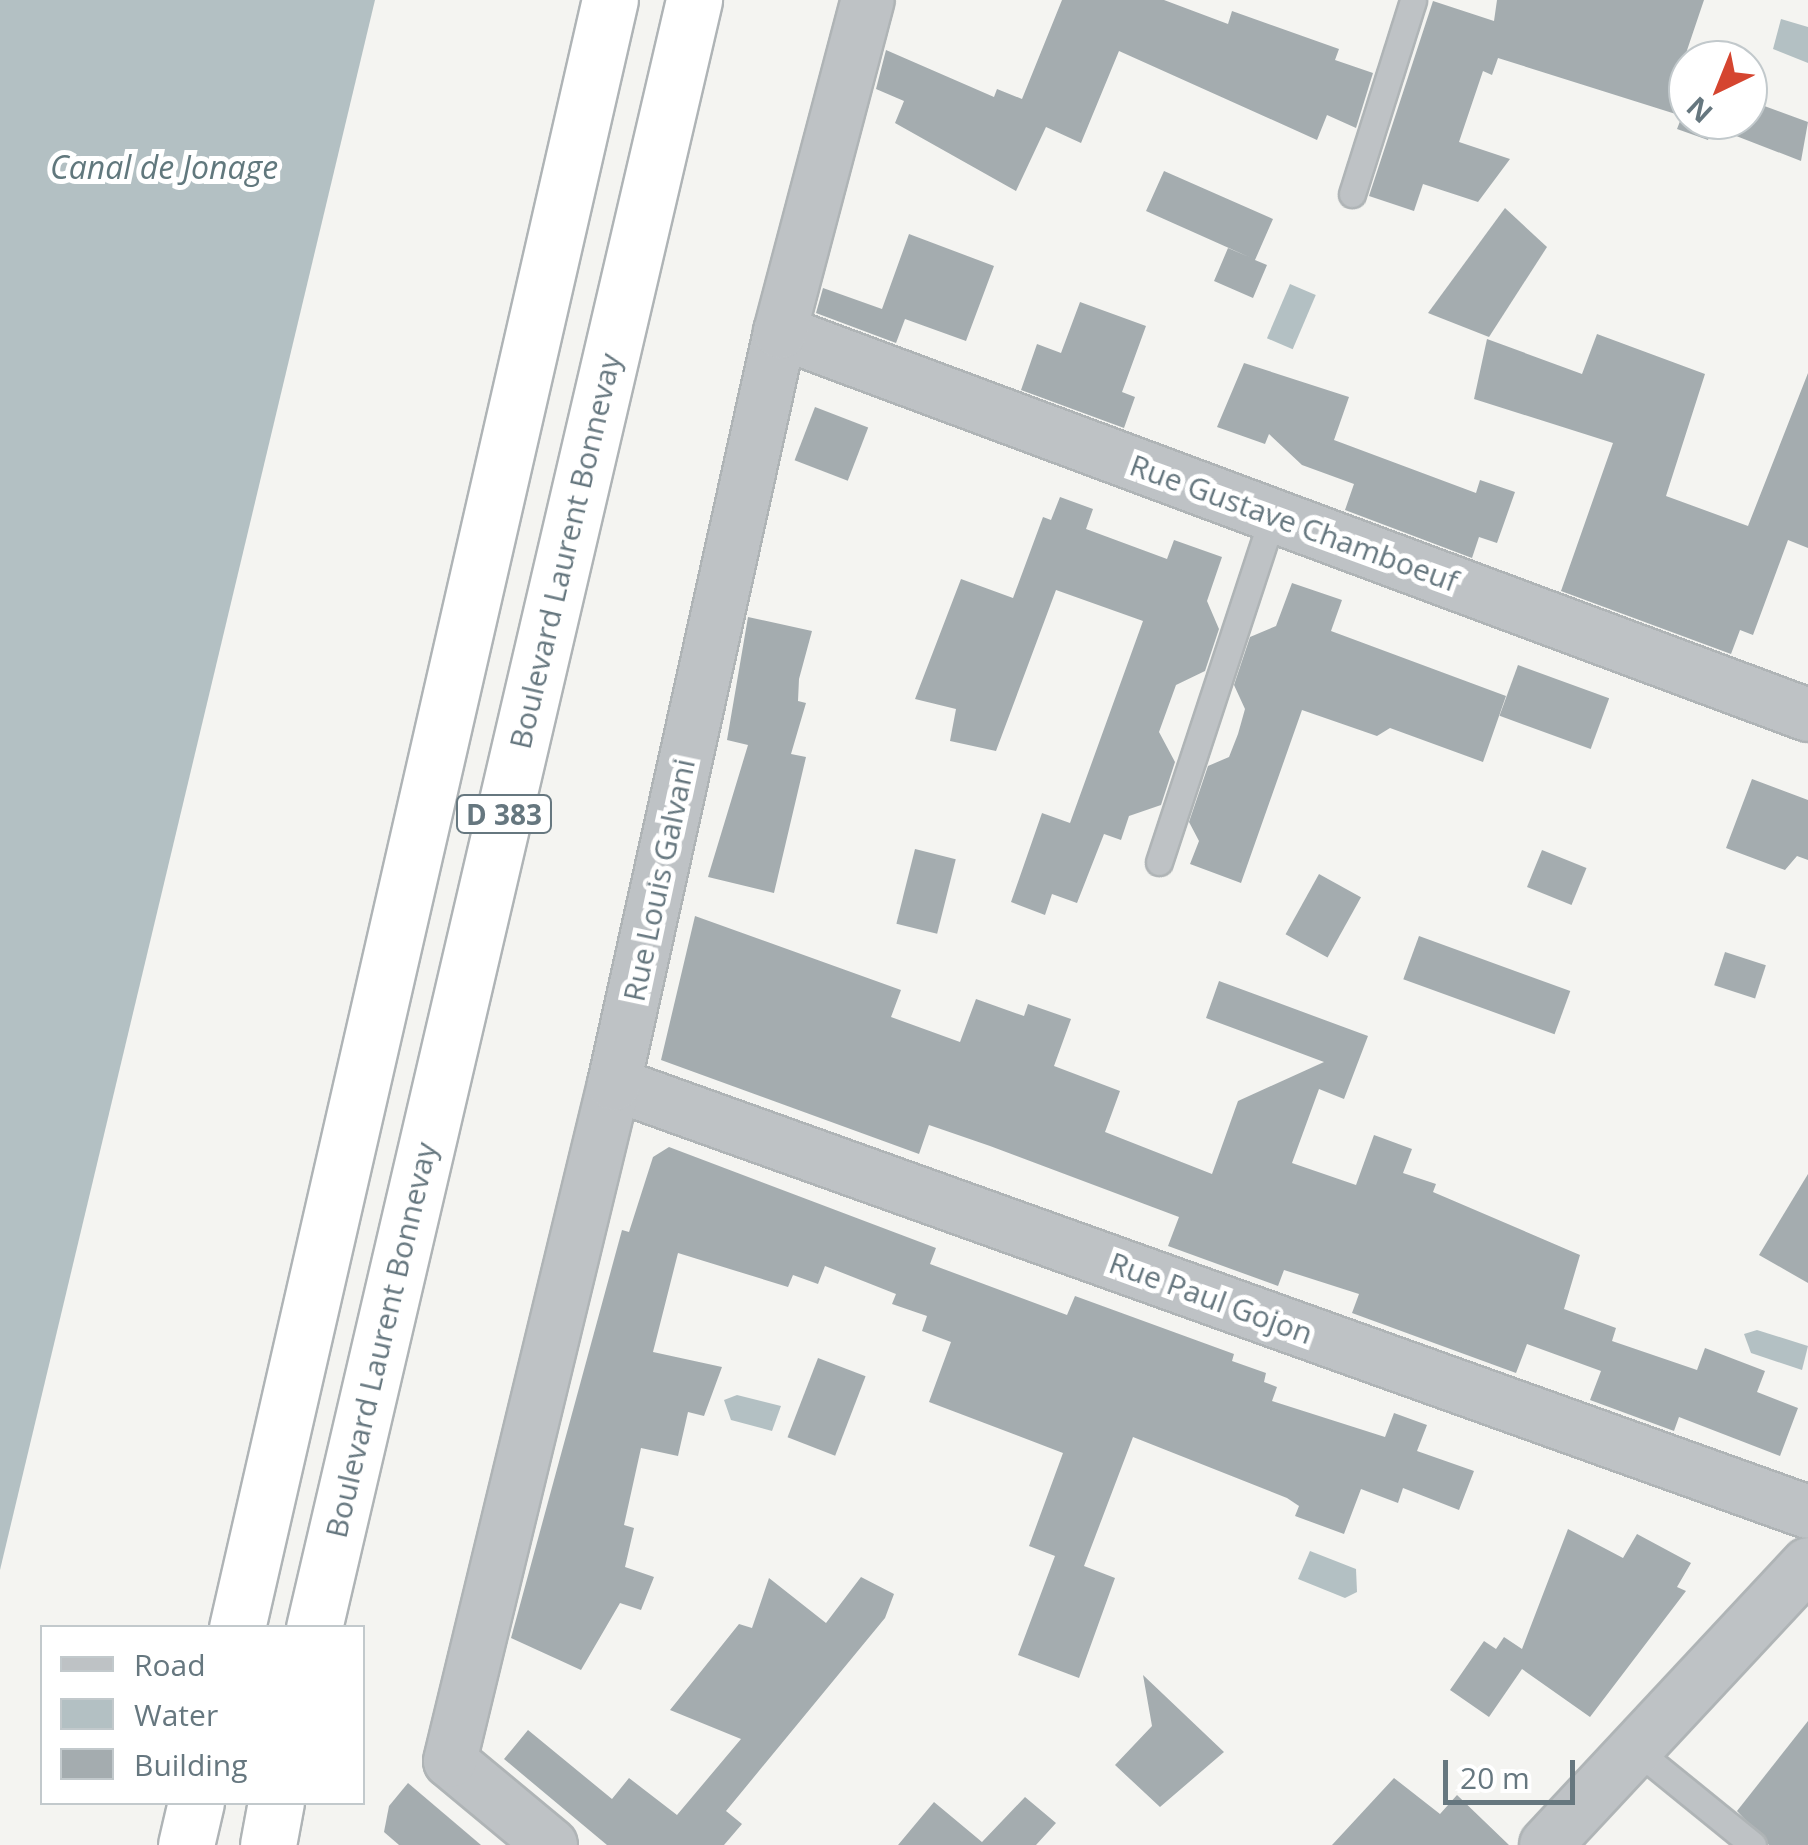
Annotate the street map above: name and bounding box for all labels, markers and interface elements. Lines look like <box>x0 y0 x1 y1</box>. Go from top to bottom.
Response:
north arrow <box>1668 40 1768 140</box>
text: N <box>1678 89 1720 132</box>
water label: Canal de Jonage <box>50 148 278 186</box>
street label: Boulevard Laurent Bonnevay <box>502 350 628 752</box>
street label: Rue Gustave Chamboeuf <box>1125 447 1463 599</box>
street label: Rue Louis Galvani <box>616 755 702 1005</box>
road number: D 383 <box>454 791 554 837</box>
street label: Boulevard Laurent Bonnevay <box>318 1139 444 1541</box>
street label: Rue Paul Gojon <box>1104 1245 1318 1351</box>
legend <box>40 1625 365 1805</box>
text: Road <box>134 1644 206 1685</box>
text: Water <box>134 1694 218 1735</box>
scale bar <box>1448 1740 1580 1802</box>
text: Building <box>134 1744 248 1785</box>
text: 20 m <box>1460 1757 1530 1798</box>

